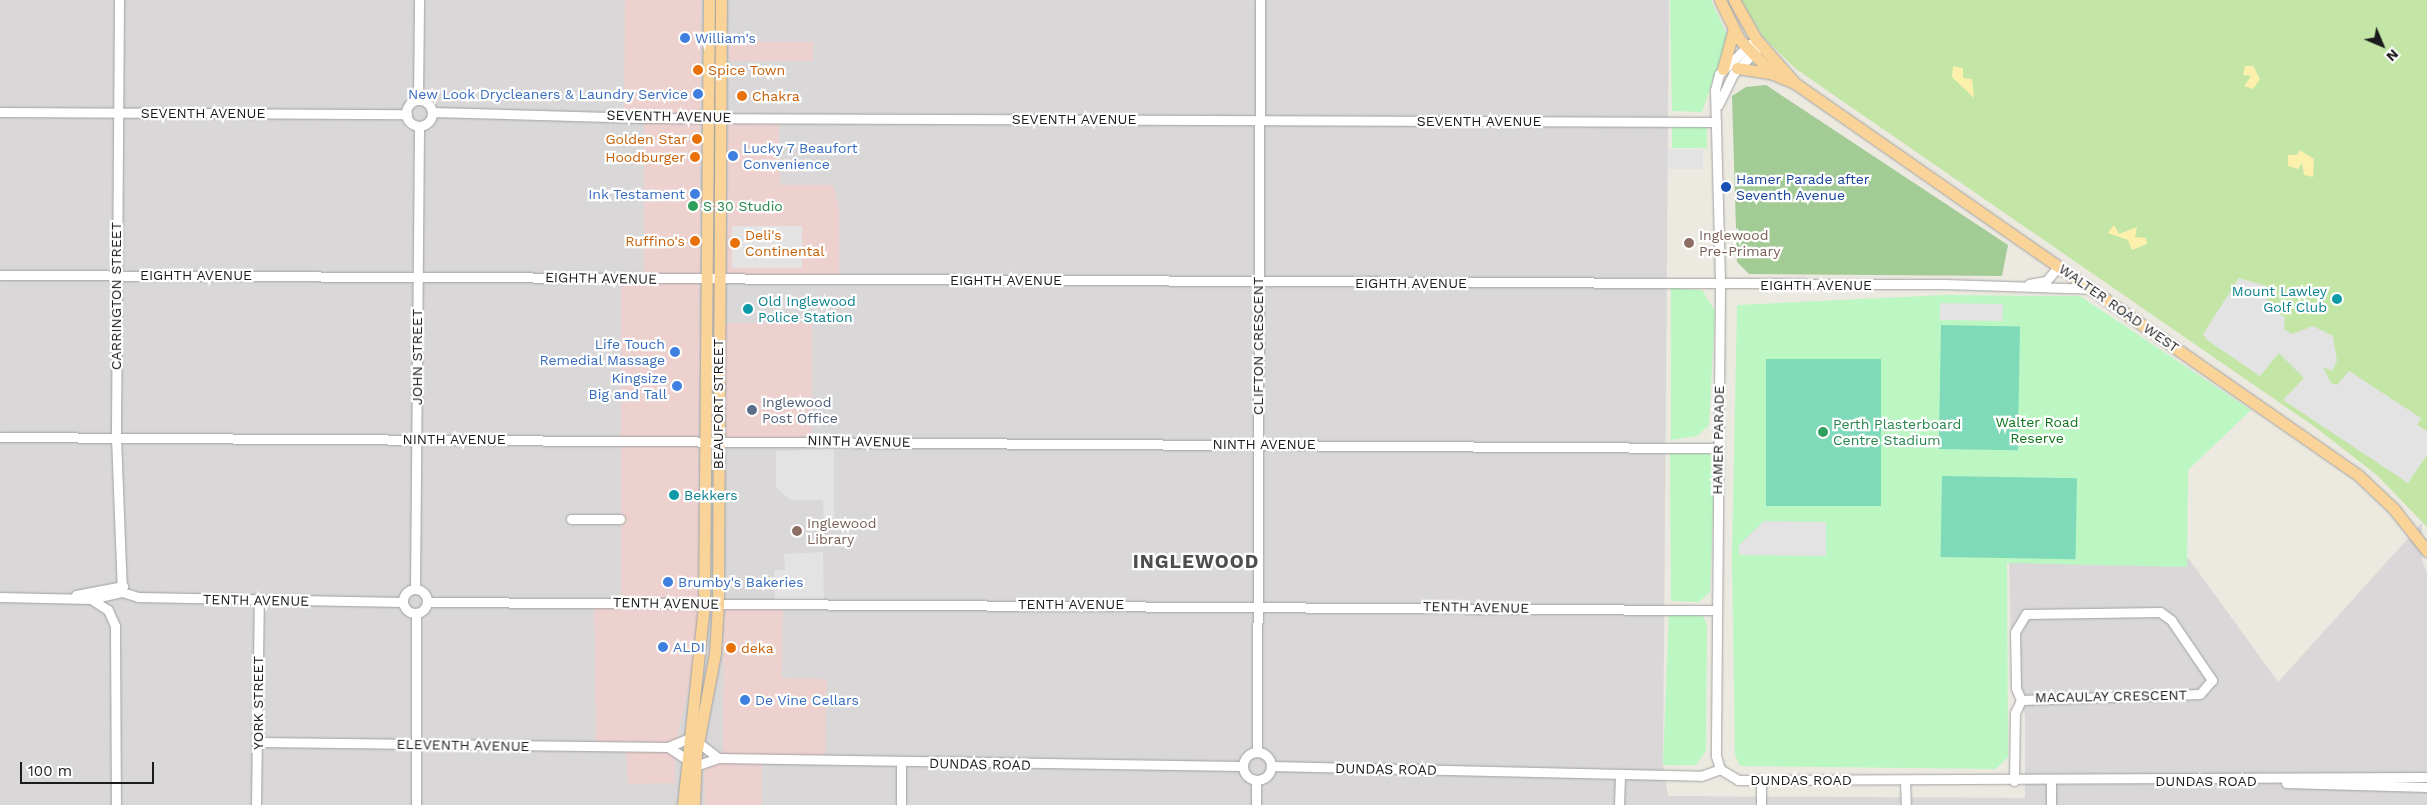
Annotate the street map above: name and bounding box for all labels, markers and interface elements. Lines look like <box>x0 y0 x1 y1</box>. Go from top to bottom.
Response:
north arrow <box>2357 20 2407 70</box>
place label: William's <box>695 30 756 46</box>
marker: William's <box>679 32 691 44</box>
text: N <box>2383 46 2402 65</box>
place label: Spice Town <box>708 62 786 78</box>
marker: Spice Town <box>692 64 704 76</box>
place label: New Look Drycleaners & Laundry Service <box>407 86 688 102</box>
marker: New Look Drycleaners & Laundry Service <box>692 88 704 100</box>
place label: Chakra <box>752 88 800 104</box>
marker: Chakra <box>736 90 748 102</box>
street label: SEVENTH AVENUE <box>140 105 266 121</box>
street label: SEVENTH AVENUE <box>606 107 732 125</box>
street label: SEVENTH AVENUE <box>1011 111 1137 127</box>
street label: SEVENTH AVENUE <box>1416 113 1542 129</box>
place label: Golden Star <box>605 131 687 147</box>
marker: Golden Star <box>691 133 703 145</box>
place label: Lucky 7 Beaufort Convenience <box>743 140 859 172</box>
place label: Hoodburger <box>605 149 685 165</box>
marker: Lucky 7 Beaufort Convenience <box>727 150 739 162</box>
marker: Hoodburger <box>689 151 701 163</box>
place label: Hamer Parade after Seventh Avenue <box>1736 171 1870 203</box>
marker: Hamer Parade after Seventh Avenue <box>1720 181 1732 193</box>
place label: Ink Testament <box>588 186 685 202</box>
marker: Ink Testament <box>689 188 701 200</box>
place label: S 30 Studio <box>703 198 783 214</box>
marker: S 30 Studio <box>687 200 699 212</box>
street label: CARRINGTON STREET <box>108 222 124 370</box>
place label: Deli's Continental <box>745 227 825 260</box>
place label: Inglewood Pre-Primary <box>1699 227 1780 260</box>
place label: Ruffino's <box>625 233 685 249</box>
marker: Ruffino's <box>689 235 701 247</box>
marker: Deli's Continental <box>729 237 741 249</box>
marker: Inglewood Pre-Primary <box>1683 237 1695 249</box>
street label: WALTER ROAD WEST <box>2056 260 2182 356</box>
street label: EIGHTH AVENUE <box>140 267 252 283</box>
street label: EIGHTH AVENUE <box>545 269 657 287</box>
street label: EIGHTH AVENUE <box>950 272 1062 288</box>
street label: EIGHTH AVENUE <box>1355 275 1467 291</box>
street label: CLIFTON CRESCENT <box>1250 277 1266 415</box>
street label: EIGHTH AVENUE <box>1760 277 1872 293</box>
place label: Mount Lawley Golf Club <box>2232 283 2327 316</box>
place label: Old Inglewood Police Station <box>758 293 856 326</box>
marker: Mount Lawley Golf Club <box>2331 293 2343 305</box>
marker: Old Inglewood Police Station <box>742 303 754 315</box>
street label: JOHN STREET <box>409 309 425 405</box>
place label: Life Touch Remedial Massage <box>539 336 665 368</box>
street label: BEAUFORT STREET <box>710 339 726 469</box>
marker: Life Touch Remedial Massage <box>669 346 681 358</box>
place label: Kingsize Big and Tall <box>588 370 667 402</box>
marker: Kingsize Big and Tall <box>671 380 683 392</box>
street label: HAMER PARADE <box>1709 385 1727 495</box>
place label: Inglewood Post Office <box>762 394 838 427</box>
marker: Inglewood Post Office <box>746 404 758 416</box>
park label: Walter Road Reserve <box>1995 414 2079 447</box>
place label: Perth Plasterboard Centre Stadium <box>1833 416 1961 448</box>
marker: Perth Plasterboard Centre Stadium <box>1817 426 1829 438</box>
street label: NINTH AVENUE <box>402 431 506 447</box>
street label: NINTH AVENUE <box>807 432 911 450</box>
street label: NINTH AVENUE <box>1212 436 1316 452</box>
place label: Bekkers <box>684 487 738 503</box>
marker: Bekkers <box>668 489 680 501</box>
place label: Inglewood Library <box>807 515 876 548</box>
marker: Inglewood Library <box>791 525 803 537</box>
district label: INGLEWOOD <box>1132 551 1260 573</box>
place label: Brumby's Bakeries <box>678 574 804 590</box>
marker: Brumby's Bakeries <box>662 576 674 588</box>
street label: TENTH AVENUE <box>203 591 309 609</box>
street label: TENTH AVENUE <box>613 594 719 612</box>
street label: TENTH AVENUE <box>1018 596 1124 612</box>
street label: TENTH AVENUE <box>1423 598 1529 616</box>
place label: ALDI <box>673 639 705 655</box>
place label: deka <box>741 640 774 656</box>
marker: ALDI <box>657 641 669 653</box>
marker: deka <box>725 642 737 654</box>
street label: YORK STREET <box>250 656 266 750</box>
street label: MACAULAY CRESCENT <box>2034 686 2188 706</box>
place label: De Vine Cellars <box>755 692 859 708</box>
marker: De Vine Cellars <box>739 694 751 706</box>
street label: ELEVENTH AVENUE <box>396 735 530 755</box>
scale bar <box>22 752 156 784</box>
street label: DUNDAS ROAD <box>929 755 1031 773</box>
street label: DUNDAS ROAD <box>1335 760 1437 778</box>
text: 100 m <box>28 762 72 780</box>
street label: DUNDAS ROAD <box>1750 772 1852 788</box>
street label: DUNDAS ROAD <box>2155 773 2257 789</box>

